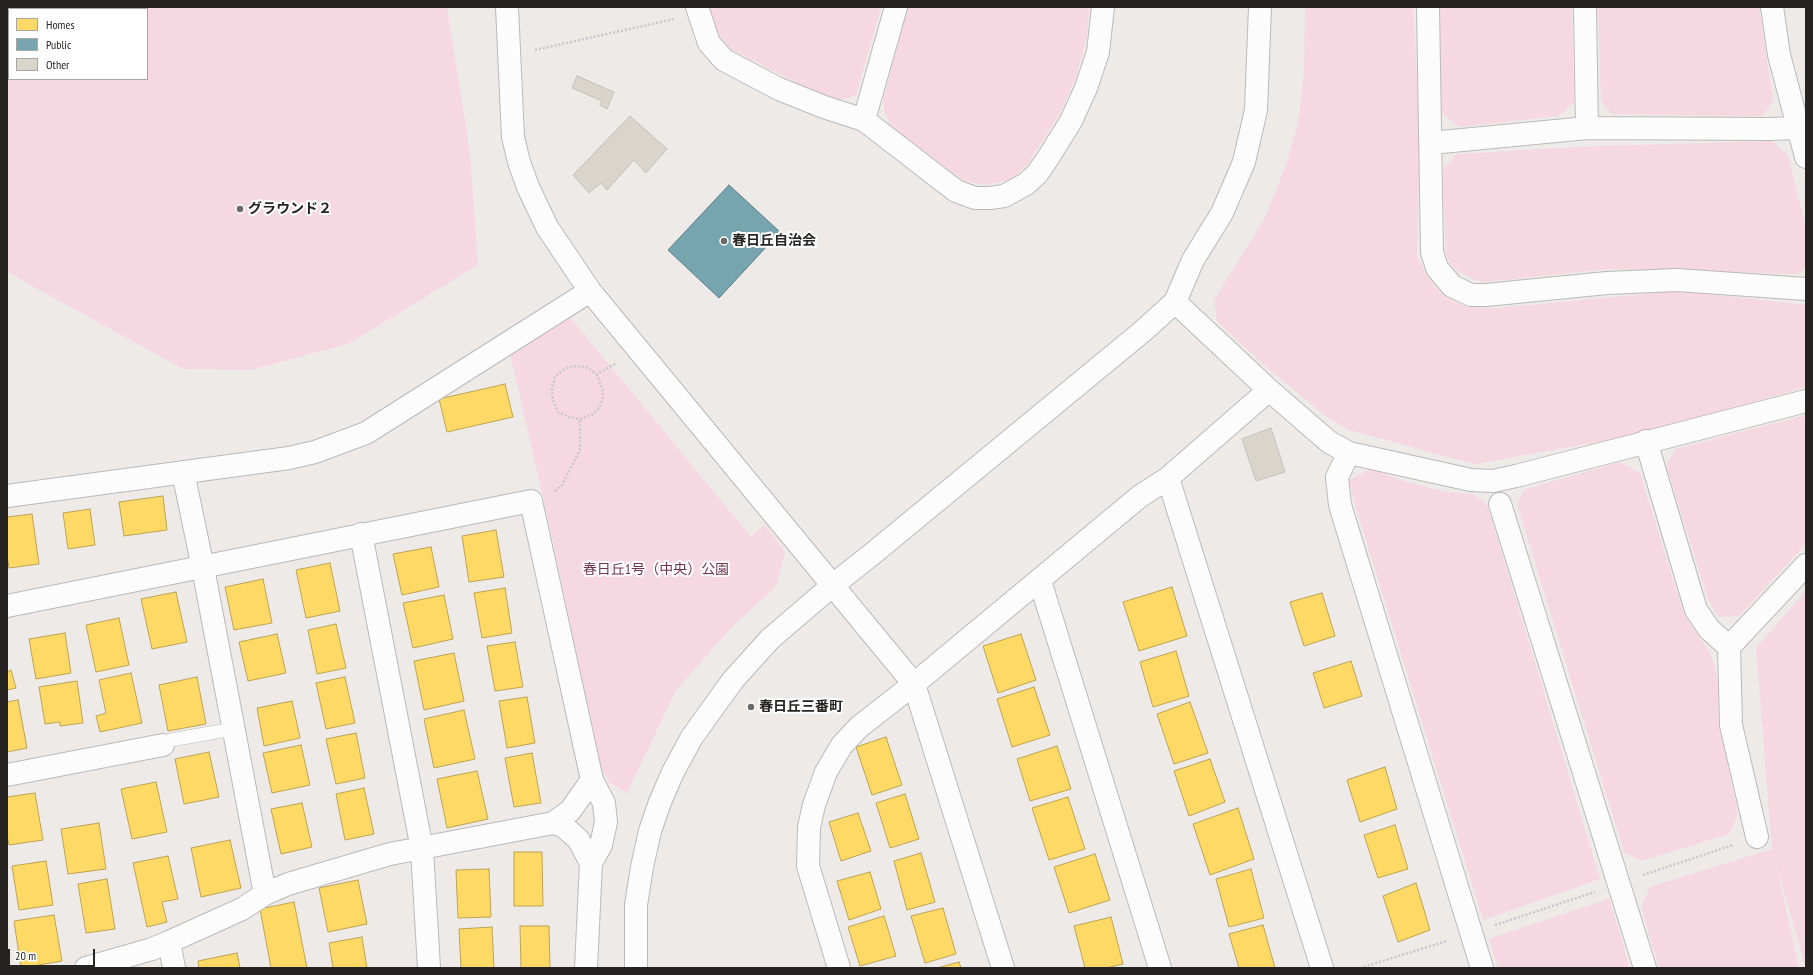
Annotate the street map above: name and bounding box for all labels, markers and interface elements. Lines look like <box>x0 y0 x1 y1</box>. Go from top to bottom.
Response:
legend <box>8 8 148 80</box>
text: Homes <box>46 17 74 32</box>
text: Public <box>46 37 71 52</box>
text: Other <box>46 57 69 72</box>
place label: グラウンド２ <box>248 201 332 217</box>
marker: グラウンド２ <box>235 204 245 214</box>
place label: 春日丘自治会 <box>732 233 816 249</box>
marker: 春日丘自治会 <box>719 236 729 246</box>
park label: 春日丘1号（中央）公園 <box>583 562 729 578</box>
place label: 春日丘三番町 <box>759 699 843 715</box>
marker: 春日丘三番町 <box>746 702 756 712</box>
scale bar <box>10 941 97 967</box>
text: 20 m <box>15 948 36 963</box>

